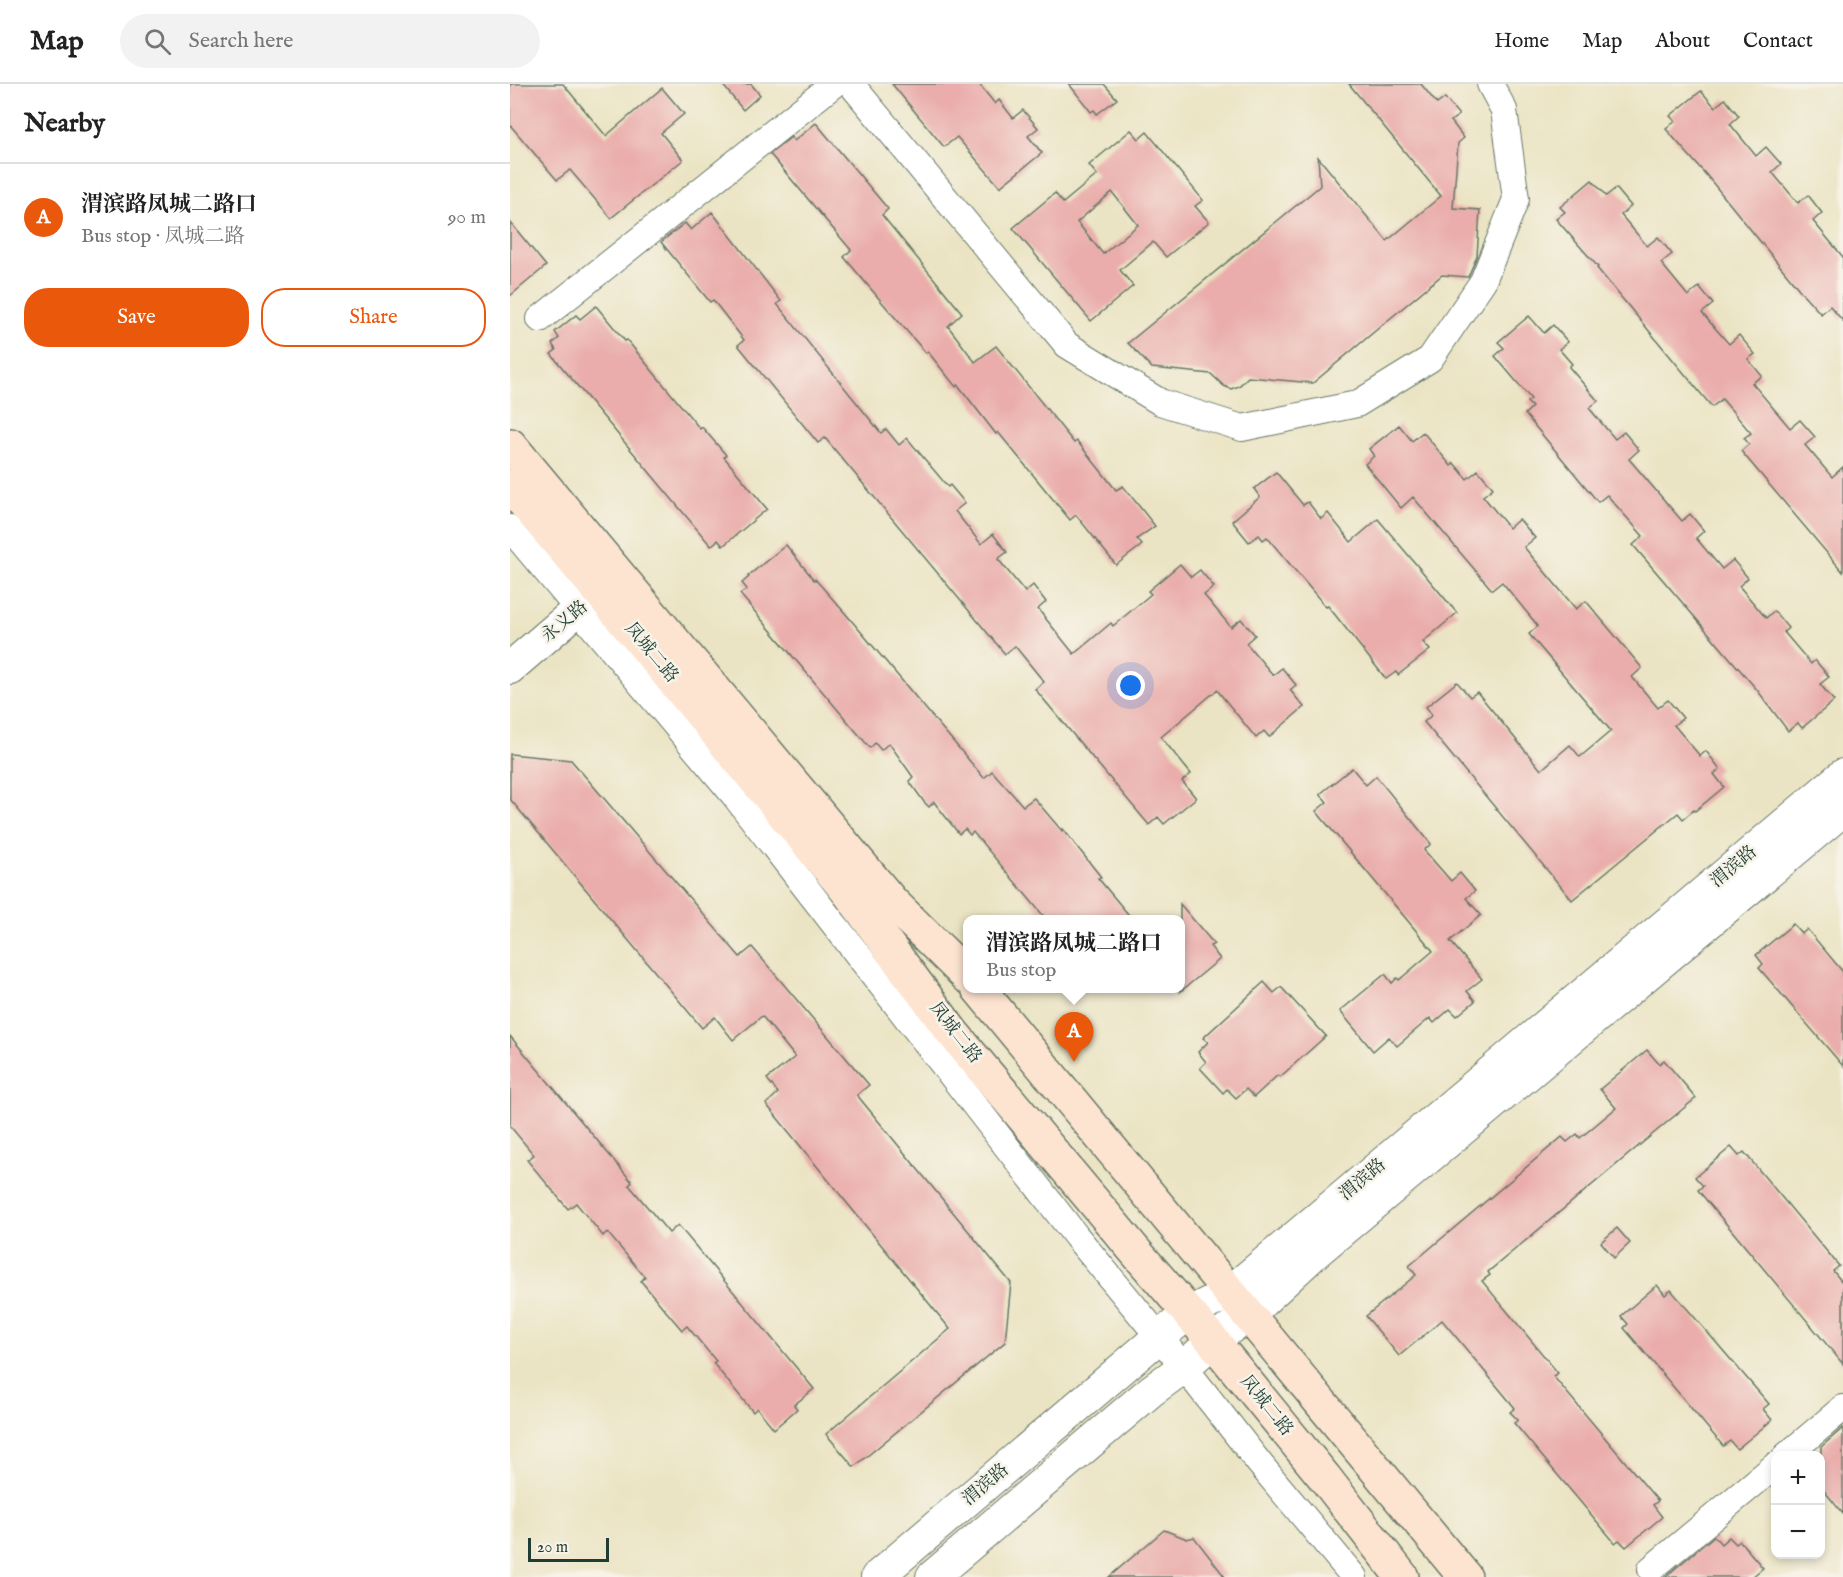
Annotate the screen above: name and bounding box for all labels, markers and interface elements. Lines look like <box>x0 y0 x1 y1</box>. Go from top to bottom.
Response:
search box <box>120 14 540 68</box>
text: Map <box>30 24 84 59</box>
icon: search <box>141 25 174 58</box>
text: Search here <box>189 27 293 55</box>
text: Home <box>1494 28 1549 55</box>
text: Map <box>1582 28 1622 55</box>
text: About <box>1655 28 1710 55</box>
text: Contact <box>1743 28 1813 55</box>
text: Nearby <box>24 107 105 140</box>
text: 渭滨路凤城二路口 <box>81 191 257 219</box>
text: A <box>37 205 50 230</box>
text: 90 m <box>448 205 486 230</box>
text: Bus stop · 凤城二路 <box>81 224 245 249</box>
button: Save <box>24 288 249 347</box>
button: Share <box>261 288 486 347</box>
street label: 永义路 <box>537 596 593 648</box>
street label: 凤城二路 <box>619 618 683 688</box>
your location <box>1116 671 1145 700</box>
street label: 渭滨路 <box>1706 841 1762 893</box>
popup <box>963 915 1185 993</box>
text: 渭滨路凤城二路口 <box>986 930 1162 958</box>
text: Bus stop <box>986 958 1056 983</box>
street label: 凤城二路 <box>924 998 986 1068</box>
pin: A <box>1054 1012 1094 1062</box>
street label: 渭滨路 <box>1335 1154 1391 1206</box>
street label: 凤城二路 <box>1234 1371 1298 1441</box>
map controls <box>1771 1451 1825 1559</box>
button: + <box>1771 1451 1825 1505</box>
street label: 渭滨路 <box>958 1459 1014 1511</box>
button: − <box>1771 1505 1825 1559</box>
scale bar <box>528 1535 609 1562</box>
text: 20 m <box>537 1538 568 1558</box>

